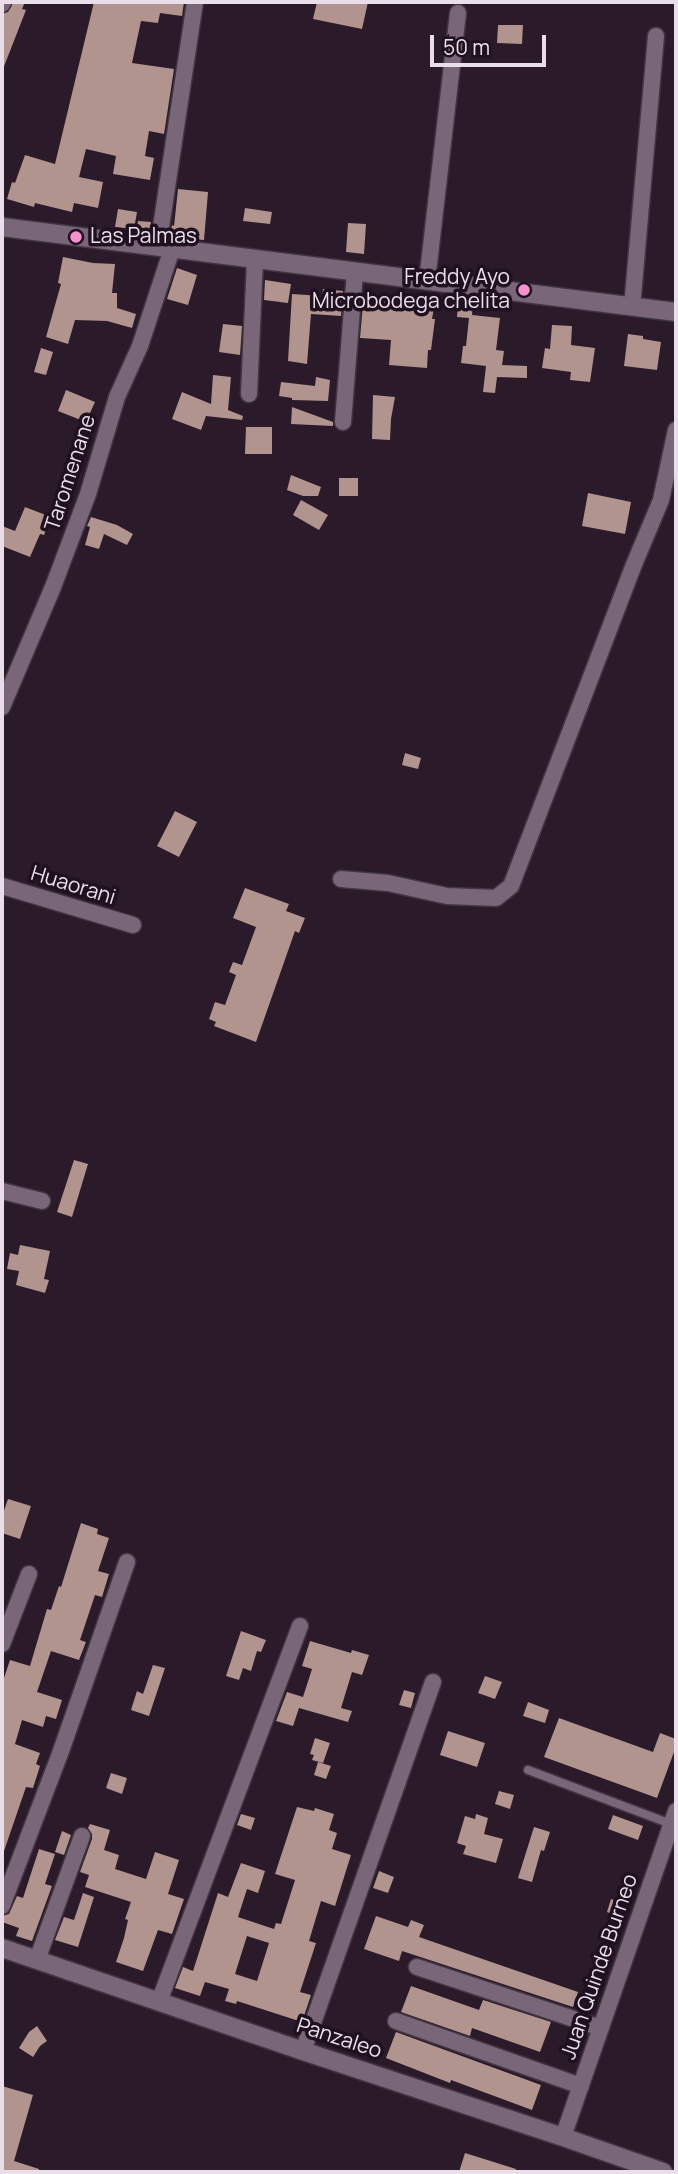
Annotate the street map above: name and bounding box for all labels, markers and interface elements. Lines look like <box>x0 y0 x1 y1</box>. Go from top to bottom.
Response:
scale bar <box>433 21 548 65</box>
text: 50 m <box>443 33 490 61</box>
place label: Las Palmas <box>90 224 197 250</box>
marker: Las Palmas <box>68 229 84 245</box>
place label: Freddy Ayo Microbodega chelita <box>312 265 510 315</box>
marker: Freddy Ayo Microbodega chelita <box>516 282 532 298</box>
street label: Taromenane <box>40 412 102 534</box>
street label: Huaorani <box>28 861 118 911</box>
street label: Juan Quinde Burneo <box>556 1871 644 2063</box>
street label: Panzaleo <box>293 2013 385 2065</box>

